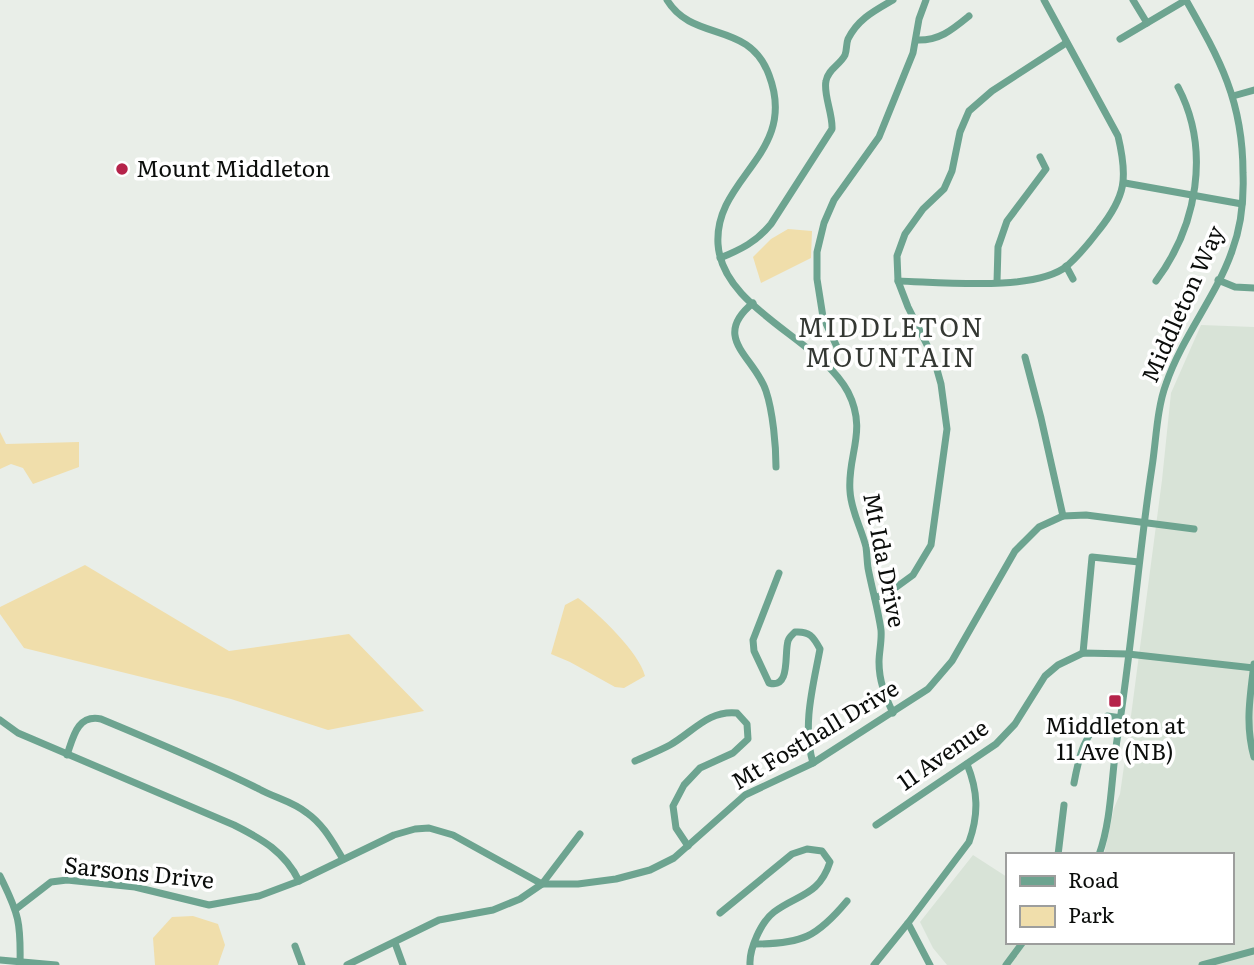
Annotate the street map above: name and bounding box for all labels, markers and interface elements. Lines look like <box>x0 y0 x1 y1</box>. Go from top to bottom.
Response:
place label: Mount Middleton <box>136 150 330 184</box>
marker: Mount Middleton <box>114 161 130 177</box>
street label: Middleton Way <box>1131 218 1231 387</box>
district label: MIDDLETON MOUNTAIN <box>797 306 985 375</box>
street label: Mt Ida Drive <box>856 489 916 630</box>
street label: Mt Fosthall Drive <box>724 670 904 797</box>
marker: Middleton at 11 Ave (NB) <box>1107 693 1123 709</box>
place label: Middleton at 11 Ave (NB) <box>1045 707 1186 767</box>
street label: 11 Avenue <box>889 710 994 797</box>
street label: Sarsons Drive <box>63 846 216 896</box>
legend <box>1006 853 1233 944</box>
text: Road <box>1068 863 1119 894</box>
text: Park <box>1068 898 1114 929</box>

